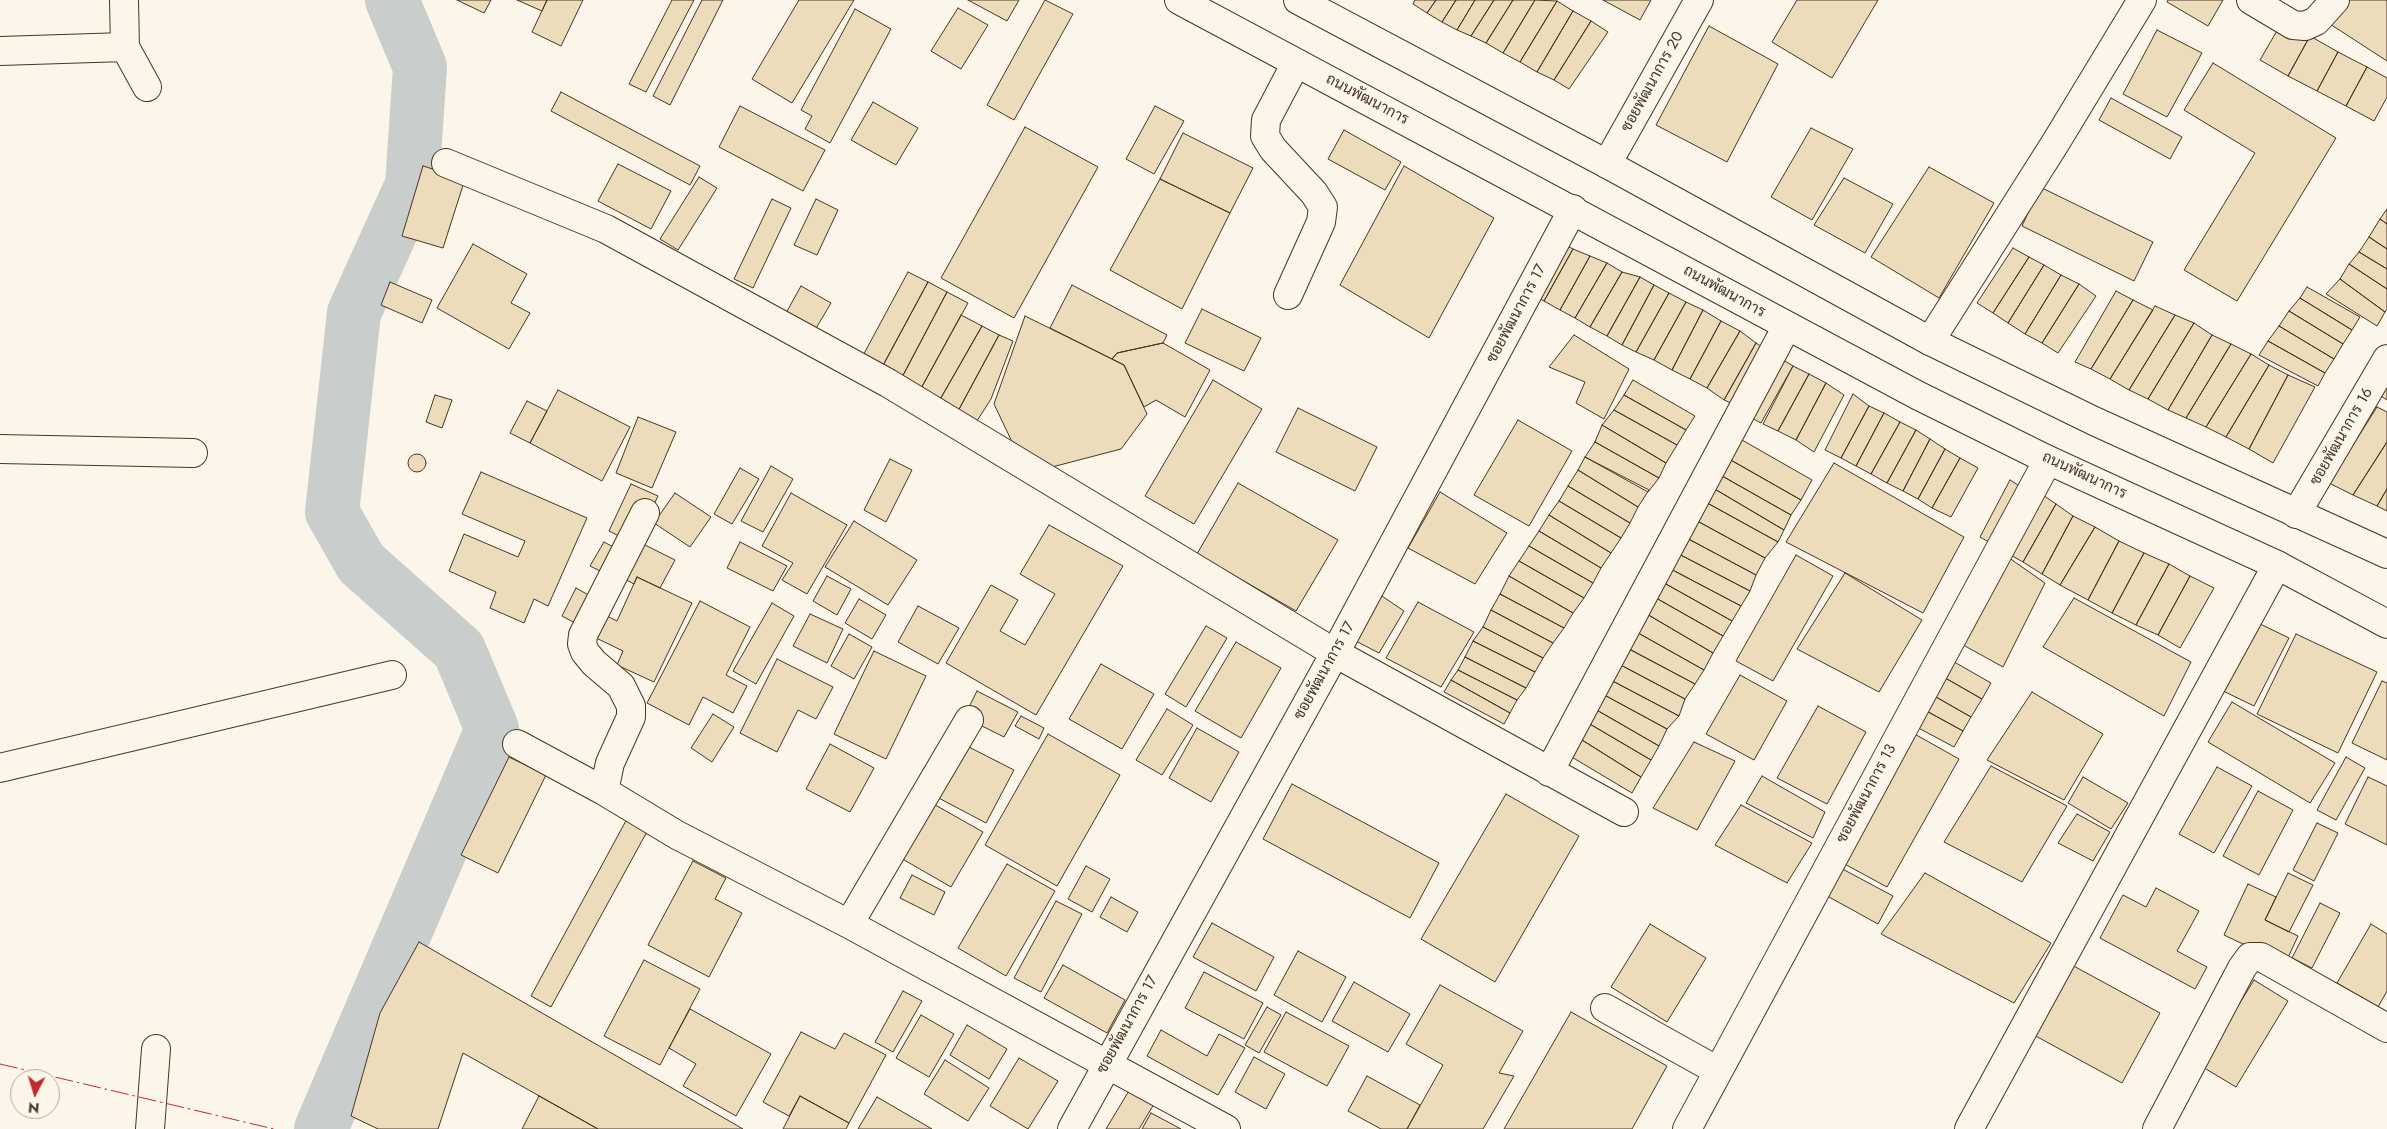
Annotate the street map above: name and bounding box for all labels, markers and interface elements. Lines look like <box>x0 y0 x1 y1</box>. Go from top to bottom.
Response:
street label: ซอยพัฒนาการ 20 <box>1618 29 1688 135</box>
street label: ถนนพัฒนาการ <box>1323 71 1411 129</box>
street label: ซอยพัฒนาการ 17 <box>1483 262 1551 366</box>
street label: ถนนพัฒนาการ <box>1680 262 1768 322</box>
street label: ซอยพัฒนาการ 16 <box>2307 385 2377 489</box>
street label: ถนนพัฒนาการ <box>2039 449 2129 503</box>
street label: ซอยพัฒนาการ 17 <box>1291 619 1359 723</box>
street label: ซอยพัฒนาการ 13 <box>1833 742 1901 846</box>
street label: ซอยพัฒนาการ 17 <box>1094 973 1162 1077</box>
north arrow <box>10 1069 60 1119</box>
text: N <box>27 1098 40 1118</box>

